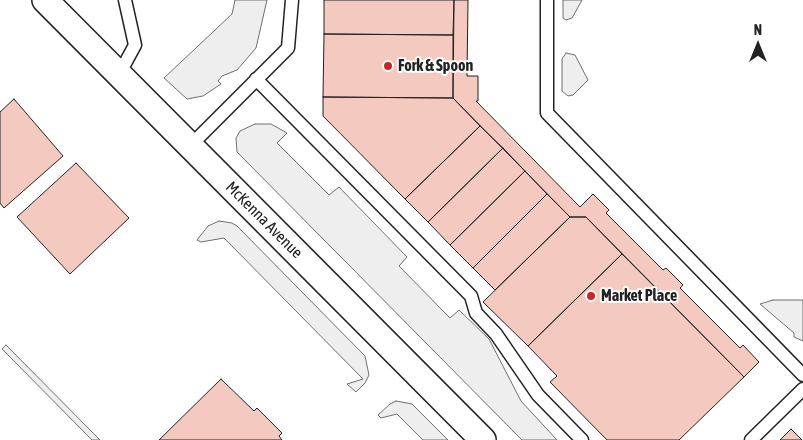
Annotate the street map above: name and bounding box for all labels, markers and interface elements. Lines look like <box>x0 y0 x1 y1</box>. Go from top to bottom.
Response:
north arrow <box>733 20 783 70</box>
text: N <box>754 22 762 38</box>
place label: Fork & Spoon <box>398 56 473 76</box>
marker: Fork & Spoon <box>382 60 394 72</box>
street label: McKenna Avenue <box>222 178 306 262</box>
place label: Market Place <box>601 286 677 306</box>
marker: Market Place <box>585 290 597 302</box>

